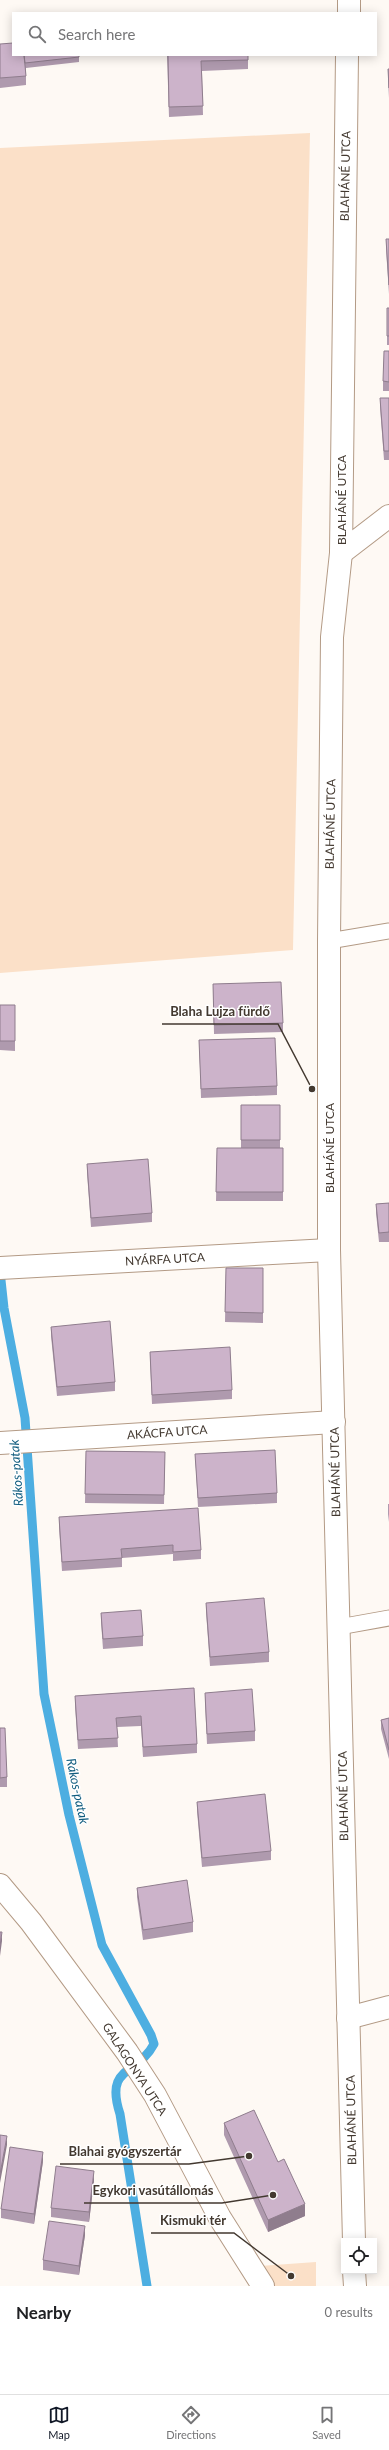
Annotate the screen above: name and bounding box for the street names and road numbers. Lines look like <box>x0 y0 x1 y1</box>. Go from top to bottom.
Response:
street label: BLAHÁNÉ UTCA <box>337 130 353 221</box>
street label: BLAHÁNÉ UTCA <box>334 454 349 545</box>
street label: BLAHÁNÉ UTCA <box>322 778 338 869</box>
street label: BLAHÁNÉ UTCA <box>322 1102 337 1193</box>
street label: NYÁRFA UTCA <box>125 1249 206 1269</box>
street label: AKÁCFA UTCA <box>126 1422 209 1442</box>
street label: BLAHÁNÉ UTCA <box>327 1426 343 1517</box>
street label: BLAHÁNÉ UTCA <box>335 1750 351 1841</box>
street label: GALAGONYA UTCA <box>99 2020 171 2119</box>
street label: BLAHÁNÉ UTCA <box>343 2074 359 2165</box>

